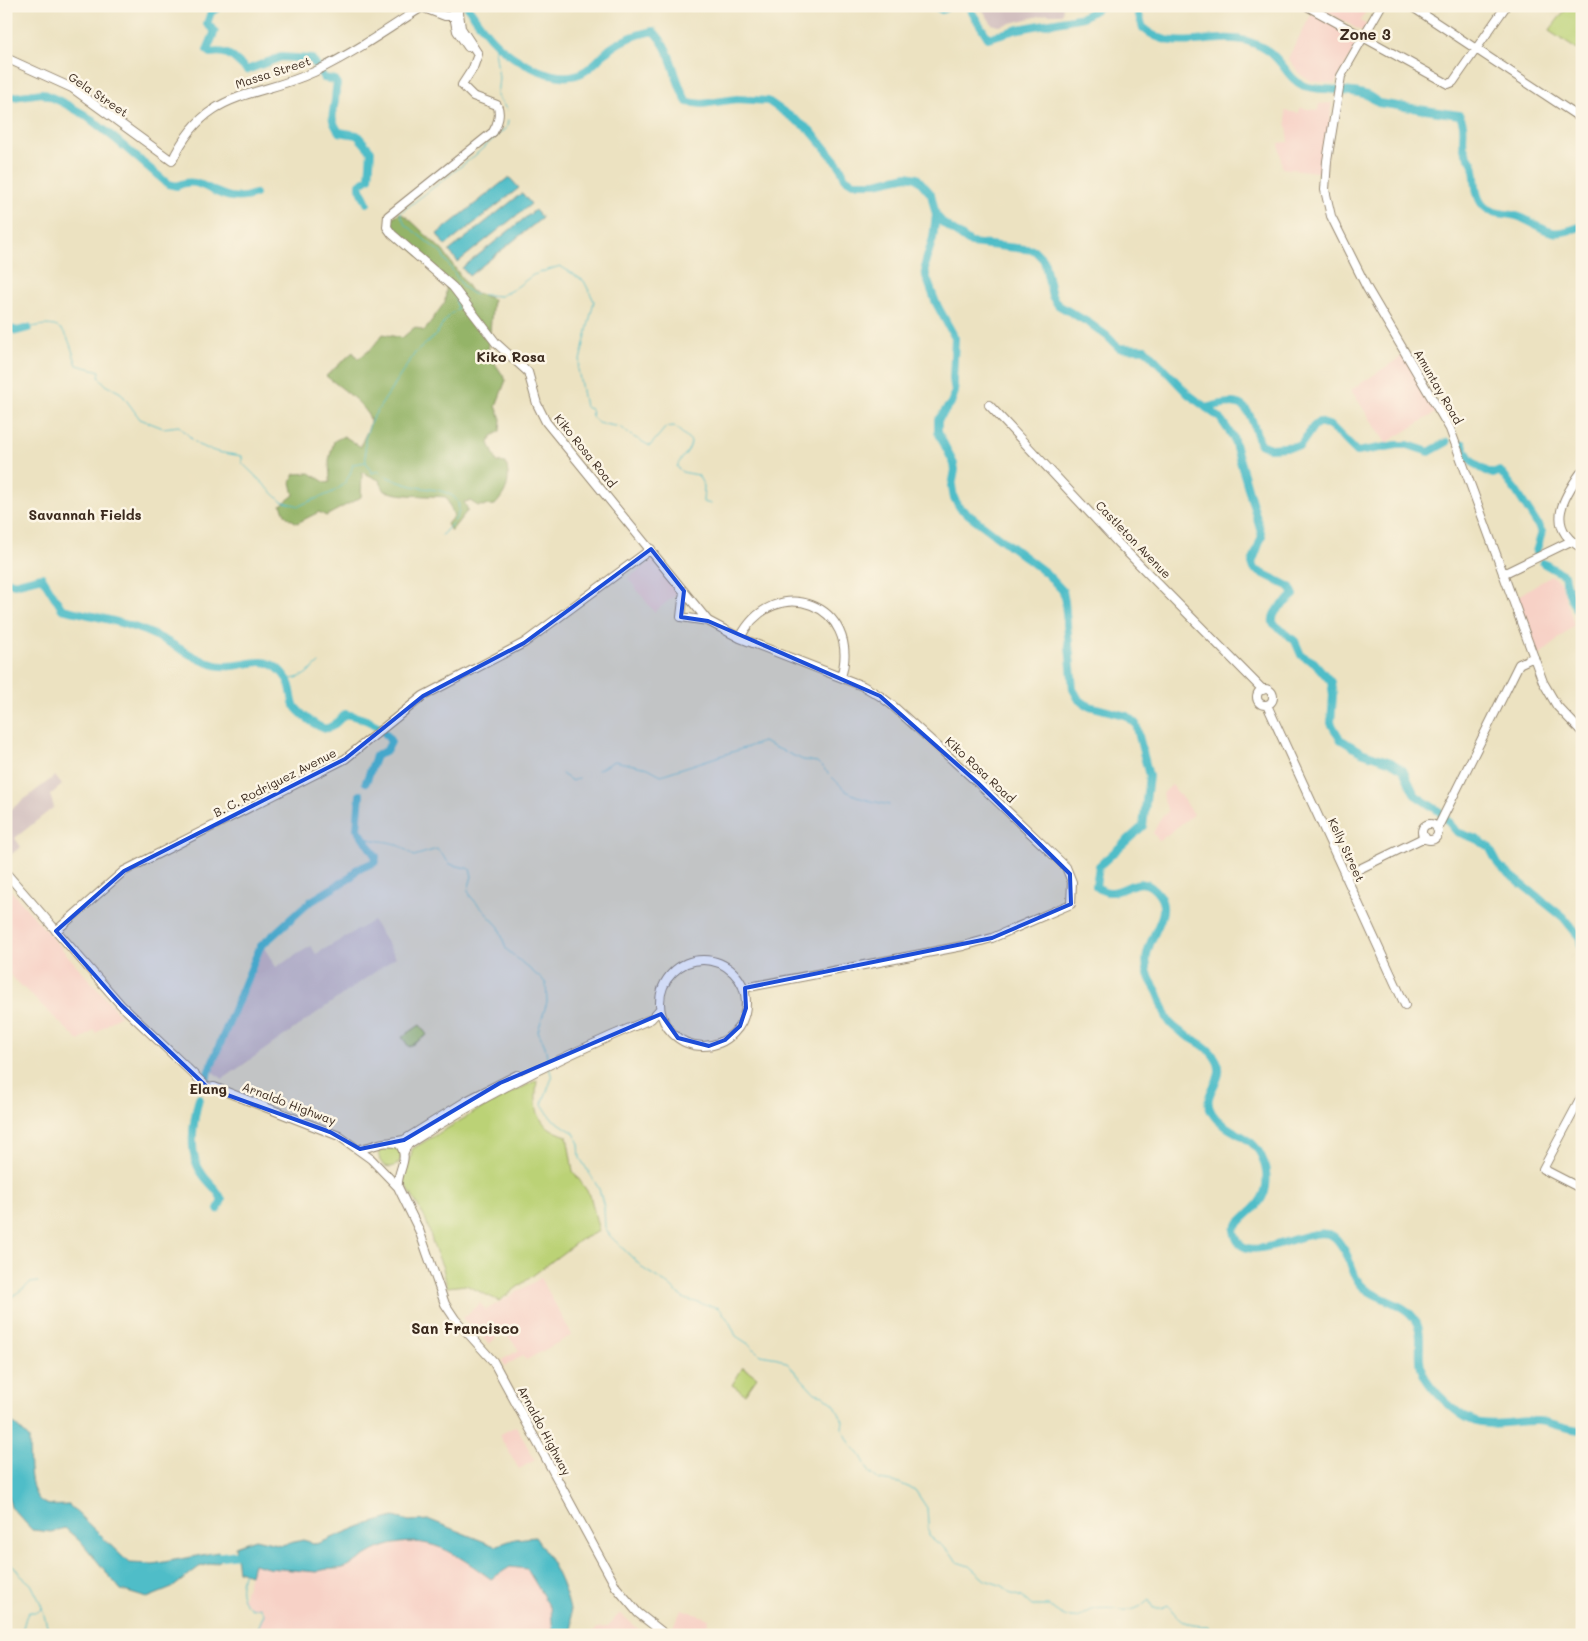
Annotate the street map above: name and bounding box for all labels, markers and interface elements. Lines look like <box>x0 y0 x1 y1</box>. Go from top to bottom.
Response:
district label: Zone 3 <box>1339 24 1391 44</box>
street label: Massa Street <box>233 52 312 92</box>
street label: Gela Street <box>66 68 132 120</box>
street label: Amuntay Road <box>1411 346 1467 427</box>
district label: Kiko Rosa <box>477 347 546 366</box>
street label: Kiko Rosa Road <box>551 410 621 491</box>
street label: Castleton Avenue <box>1093 497 1175 582</box>
district label: Savannah Fields <box>28 505 142 524</box>
street label: Kiko Rosa Road <box>942 733 1019 806</box>
street label: B. C. Rodriguez Avenue <box>210 744 339 820</box>
street label: Kelly Street <box>1325 815 1369 884</box>
street label: Arnaldo Highway <box>240 1078 338 1128</box>
district label: Elang <box>189 1079 227 1098</box>
district label: San Francisco <box>411 1318 519 1338</box>
street label: Arnaldo Highway <box>515 1383 575 1478</box>

